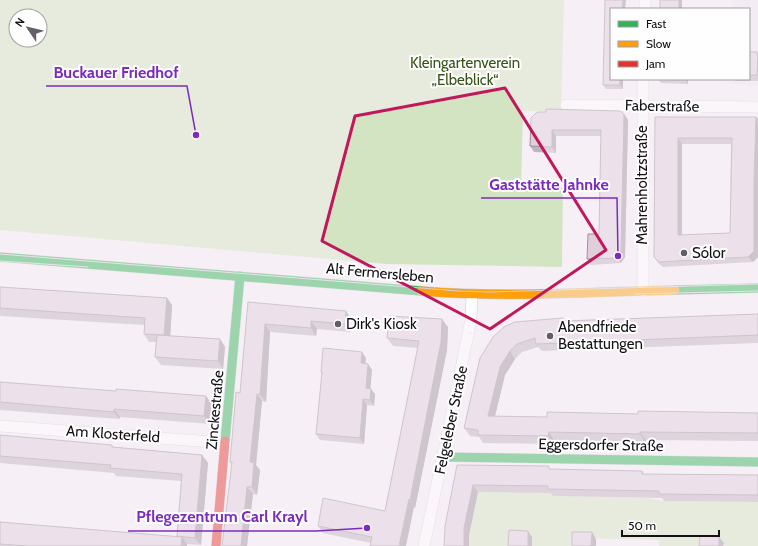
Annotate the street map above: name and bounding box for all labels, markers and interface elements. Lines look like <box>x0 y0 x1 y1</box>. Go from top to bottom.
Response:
north arrow <box>8 8 48 48</box>
legend <box>610 8 750 80</box>
text: N <box>12 15 28 29</box>
text: Fast <box>646 16 666 31</box>
text: Slow <box>646 36 671 51</box>
park label: Kleingartenverein „Elbeblick“ <box>410 54 520 89</box>
text: Jam <box>645 56 665 71</box>
callout: Buckauer Friedhof <box>46 58 187 86</box>
text: Buckauer Friedhof <box>53 63 179 82</box>
street label: Faberstraße <box>625 96 700 116</box>
street label: Mahrenholtzstraße <box>633 125 651 245</box>
callout: Gaststätte Jahnke <box>481 170 617 198</box>
text: Gaststätte Jahnke <box>489 175 609 194</box>
place label: Sólor <box>692 244 726 262</box>
marker: Sólor <box>679 248 689 258</box>
street label: Alt Fermersleben <box>325 259 435 287</box>
place label: Dirk's Kiosk <box>346 315 417 333</box>
place label: Abendfriede Bestattungen <box>558 318 643 353</box>
marker: Dirk's Kiosk <box>333 319 343 329</box>
marker: Abendfriede Bestattungen <box>545 331 555 341</box>
street label: Felgeleber Straße <box>431 364 471 476</box>
street label: Zinckestraße <box>203 369 227 451</box>
street label: Am Klosterfeld <box>66 422 160 446</box>
street label: Eggersdorfer Straße <box>538 435 664 455</box>
callout: Pflegezentrum Carl Krayl <box>128 503 316 531</box>
text: Pflegezentrum Carl Krayl <box>136 507 308 526</box>
scale bar <box>622 512 719 538</box>
text: 50 m <box>628 518 656 533</box>

